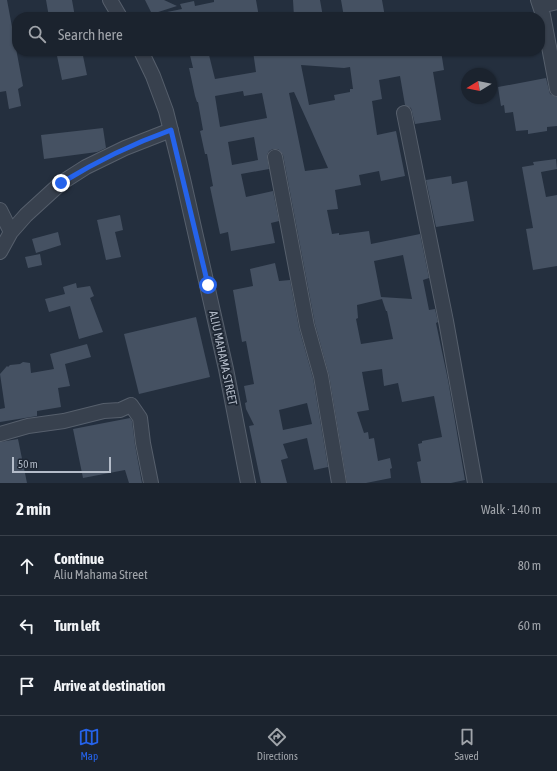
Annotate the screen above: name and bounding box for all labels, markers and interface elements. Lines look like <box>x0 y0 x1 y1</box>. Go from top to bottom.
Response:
search box <box>12 12 545 56</box>
icon: search <box>26 23 48 45</box>
text: Search here <box>58 26 123 43</box>
north arrow <box>461 68 497 104</box>
route end <box>52 174 70 192</box>
route start <box>199 276 217 294</box>
street label: ALIU MAHAMA STREET <box>206 309 240 407</box>
scale bar <box>12 455 111 474</box>
text: 50 m <box>18 458 38 470</box>
text: 2 min <box>16 499 51 519</box>
text: Walk · 140 m <box>481 502 541 517</box>
text: Continue <box>54 550 104 567</box>
icon: ahead <box>16 555 38 577</box>
text: 80 m <box>518 558 541 573</box>
text: Aliu Mahama Street <box>54 567 148 582</box>
icon: left <box>16 615 38 637</box>
text: Turn left <box>54 617 100 634</box>
text: 60 m <box>518 618 541 633</box>
icon: arrive <box>16 675 38 697</box>
text: Arrive at destination <box>54 677 165 694</box>
tab: Map <box>78 726 100 762</box>
tab: Directions <box>257 726 298 762</box>
tab: Saved <box>454 726 479 762</box>

